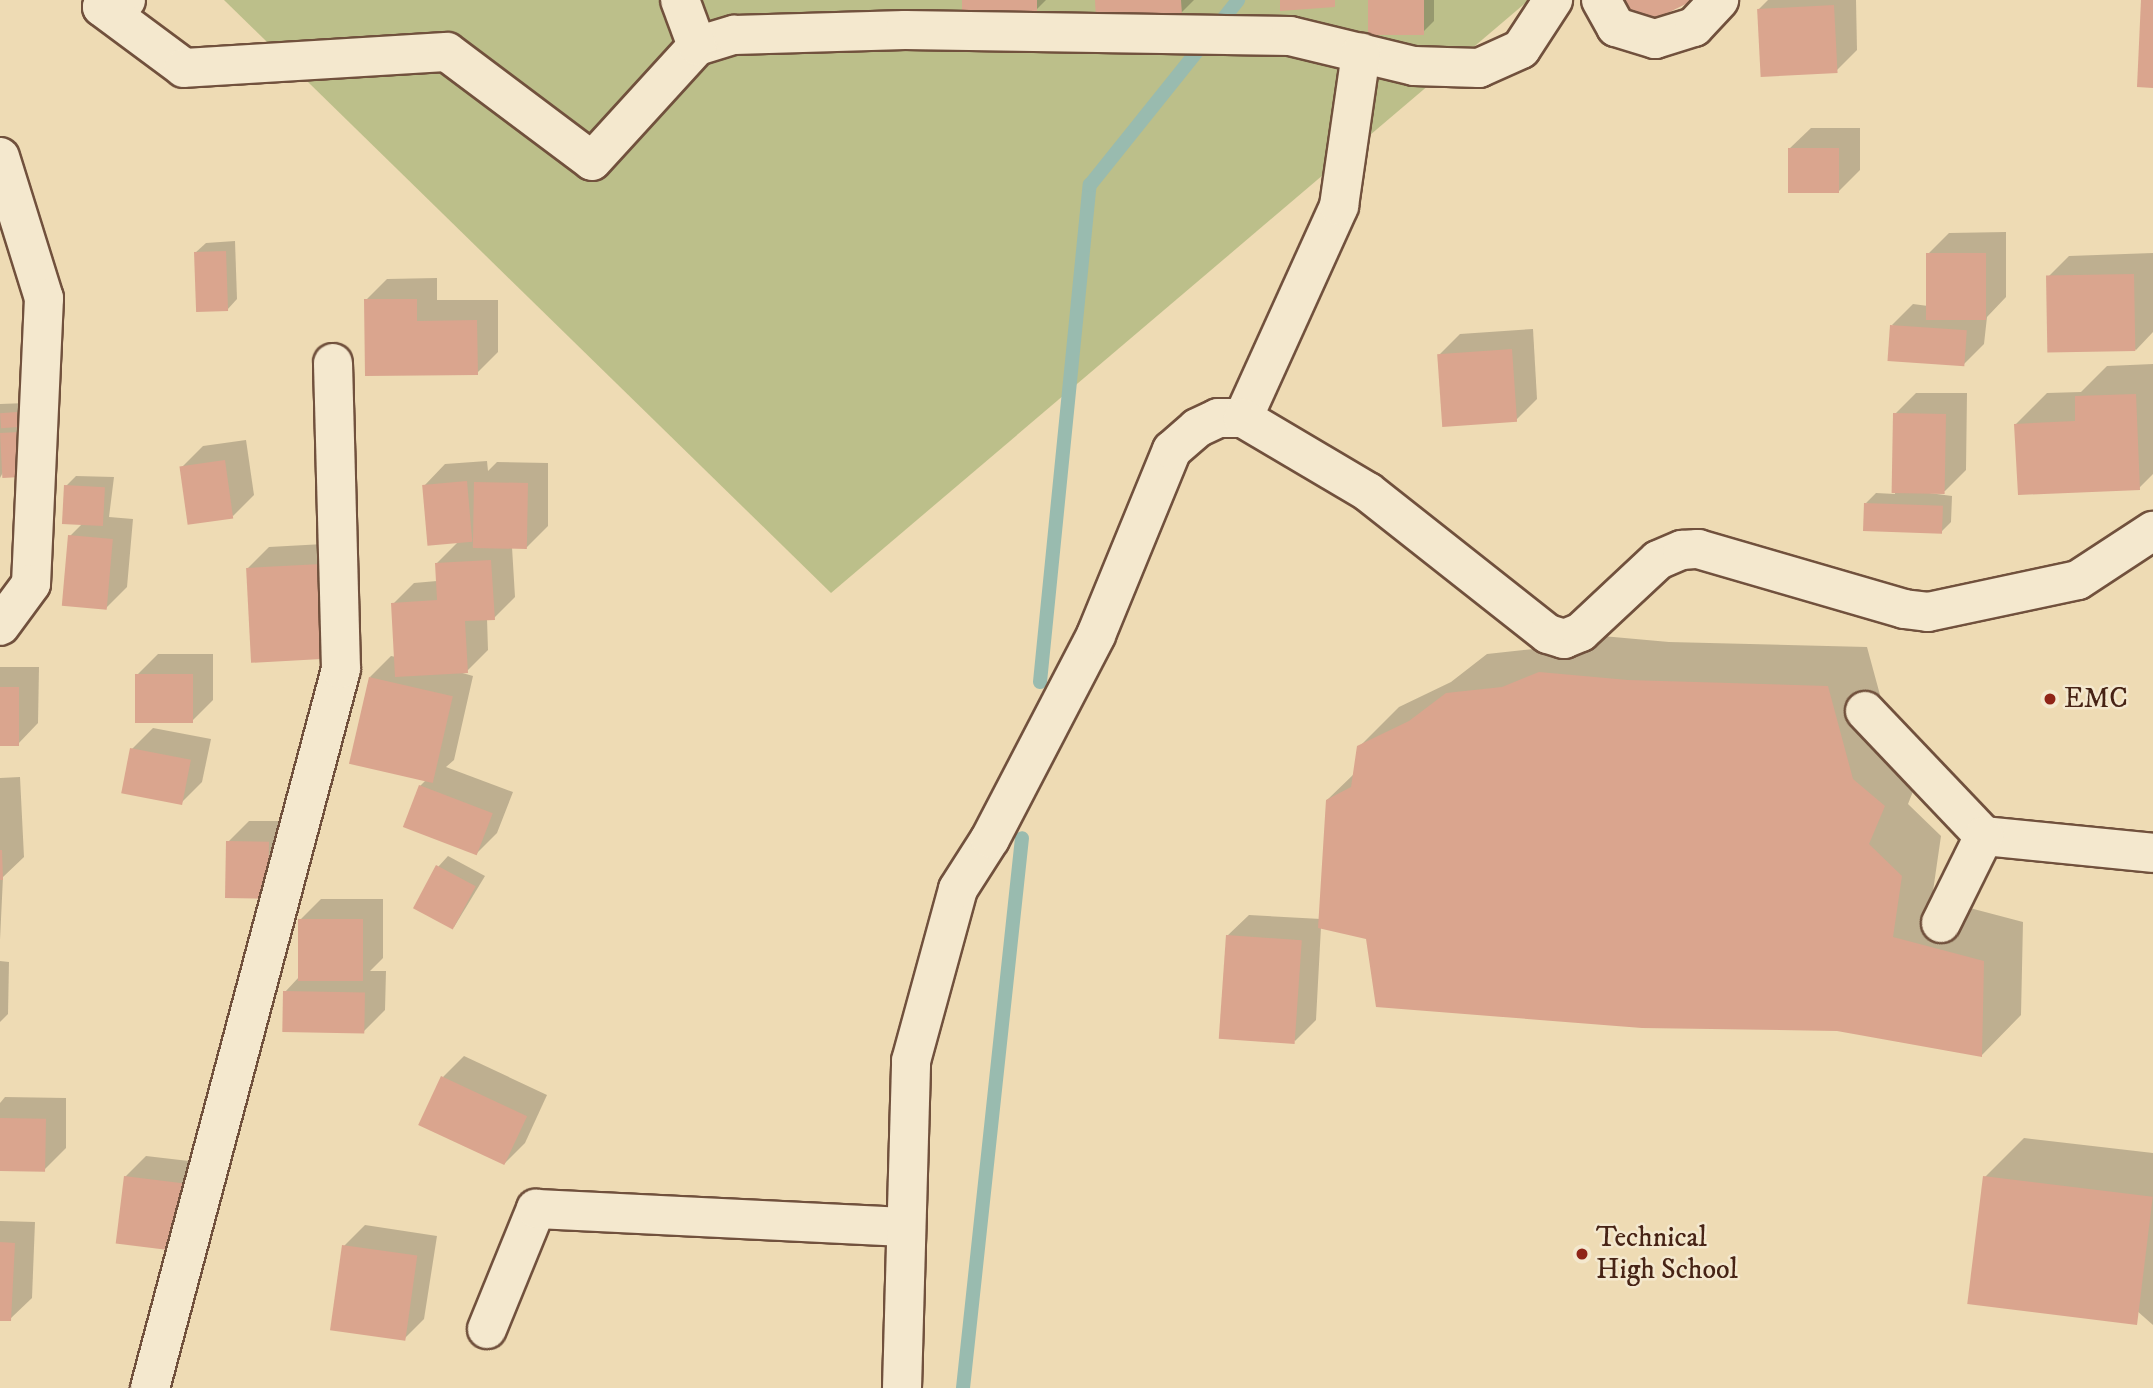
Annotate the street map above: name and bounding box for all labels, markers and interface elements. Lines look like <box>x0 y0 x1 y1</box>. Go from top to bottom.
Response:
place label: EMC <box>2064 682 2128 716</box>
marker: EMC <box>2042 691 2058 707</box>
place label: Technical High School <box>1596 1221 1738 1287</box>
marker: Technical High School <box>1574 1246 1590 1262</box>

